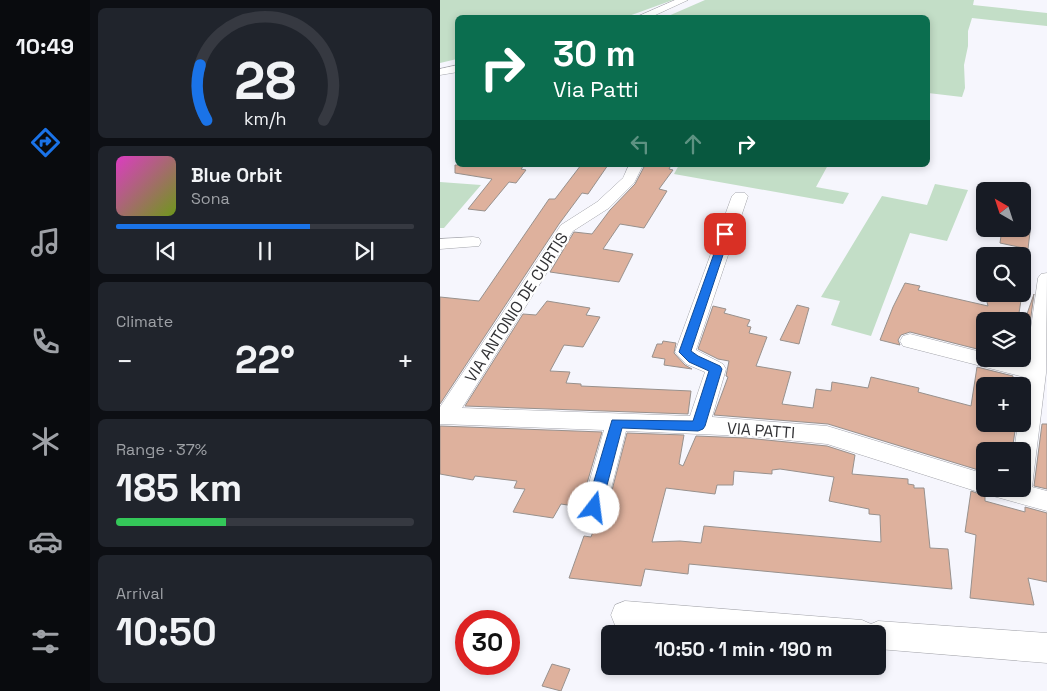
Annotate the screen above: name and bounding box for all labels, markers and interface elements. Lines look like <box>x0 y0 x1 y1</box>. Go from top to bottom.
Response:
text: 10:49 <box>16 32 74 60</box>
text: 30 m <box>553 32 636 76</box>
icon: right <box>470 35 535 100</box>
text: 28 <box>234 48 296 114</box>
text: Via Patti <box>553 75 639 103</box>
text: km/h <box>244 107 286 130</box>
icon: directions <box>28 125 63 160</box>
icon: left <box>626 130 654 158</box>
icon: ahead <box>679 130 707 158</box>
icon: right <box>732 130 760 158</box>
text: Blue Orbit <box>191 163 282 188</box>
north arrow <box>976 182 1031 238</box>
map controls <box>976 182 1031 497</box>
text: Sona <box>191 188 230 209</box>
pin <box>704 213 746 255</box>
icon: arrive <box>711 220 739 248</box>
icon: music <box>28 225 63 260</box>
street label: VIA ANTONIO DE CURTIS <box>460 228 573 386</box>
icon: previous <box>152 237 180 265</box>
icon: pause <box>251 237 279 265</box>
icon: next <box>350 237 378 265</box>
button: search <box>976 247 1031 302</box>
text: Climate <box>116 311 173 332</box>
button: layers <box>976 312 1031 367</box>
icon: phone <box>28 324 63 359</box>
text: 22° <box>235 336 295 384</box>
text: − <box>116 343 133 379</box>
text: + <box>397 343 414 379</box>
button: + <box>976 377 1031 432</box>
street label: VIA PATTI <box>726 418 796 443</box>
icon: climate <box>28 424 63 459</box>
text: Range · 37% <box>116 439 207 460</box>
button: − <box>976 442 1031 497</box>
text: 185 km <box>116 464 242 512</box>
position arrow <box>567 481 619 533</box>
icon: car <box>28 524 63 559</box>
text: Arrival <box>116 583 164 604</box>
text: 10:50 <box>116 608 217 656</box>
speed limit sign: 30 <box>455 610 520 675</box>
icon: filters <box>28 624 63 659</box>
text: 10:50 · 1 min · 190 m <box>655 637 832 662</box>

